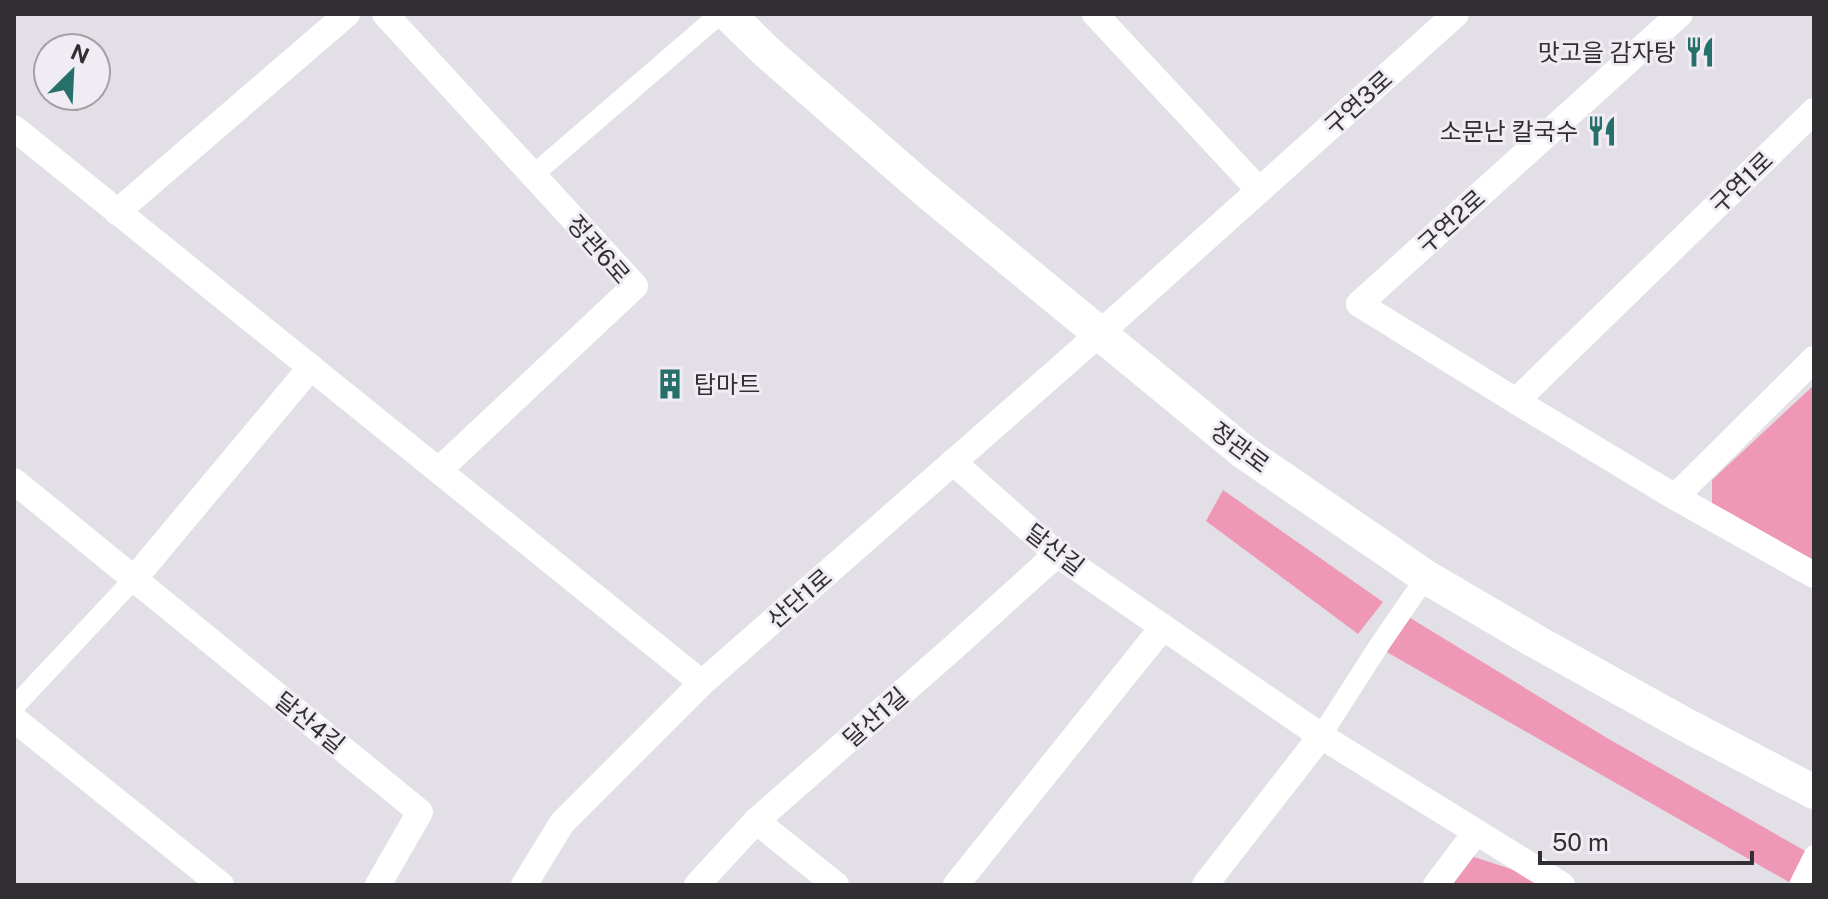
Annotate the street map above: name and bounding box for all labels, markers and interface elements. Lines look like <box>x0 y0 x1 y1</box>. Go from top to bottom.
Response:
north arrow <box>32 32 112 112</box>
restaurant icon: 맛고을 감자탕 <box>1683 35 1717 69</box>
text: N <box>67 38 93 69</box>
place label: 맛고을 감자탕 <box>1538 38 1676 66</box>
street label: 구연3로 <box>1318 64 1398 140</box>
restaurant icon: 소문난 칼국수 <box>1585 114 1619 148</box>
place label: 소문난 칼국수 <box>1440 117 1578 145</box>
street label: 구연1로 <box>1704 146 1778 218</box>
street label: 구연2로 <box>1412 184 1490 258</box>
street label: 정관6로 <box>562 209 636 289</box>
building icon: 탑마트 <box>653 367 687 401</box>
place label: 탑마트 <box>694 370 760 398</box>
street label: 정관로 <box>1205 416 1275 478</box>
street label: 달산길 <box>1020 518 1090 580</box>
street label: 산단1로 <box>761 562 837 634</box>
street label: 달산1길 <box>837 681 913 753</box>
street label: 달산4길 <box>270 686 350 758</box>
scale bar <box>1540 815 1752 865</box>
text: 50 m <box>1552 828 1609 856</box>

